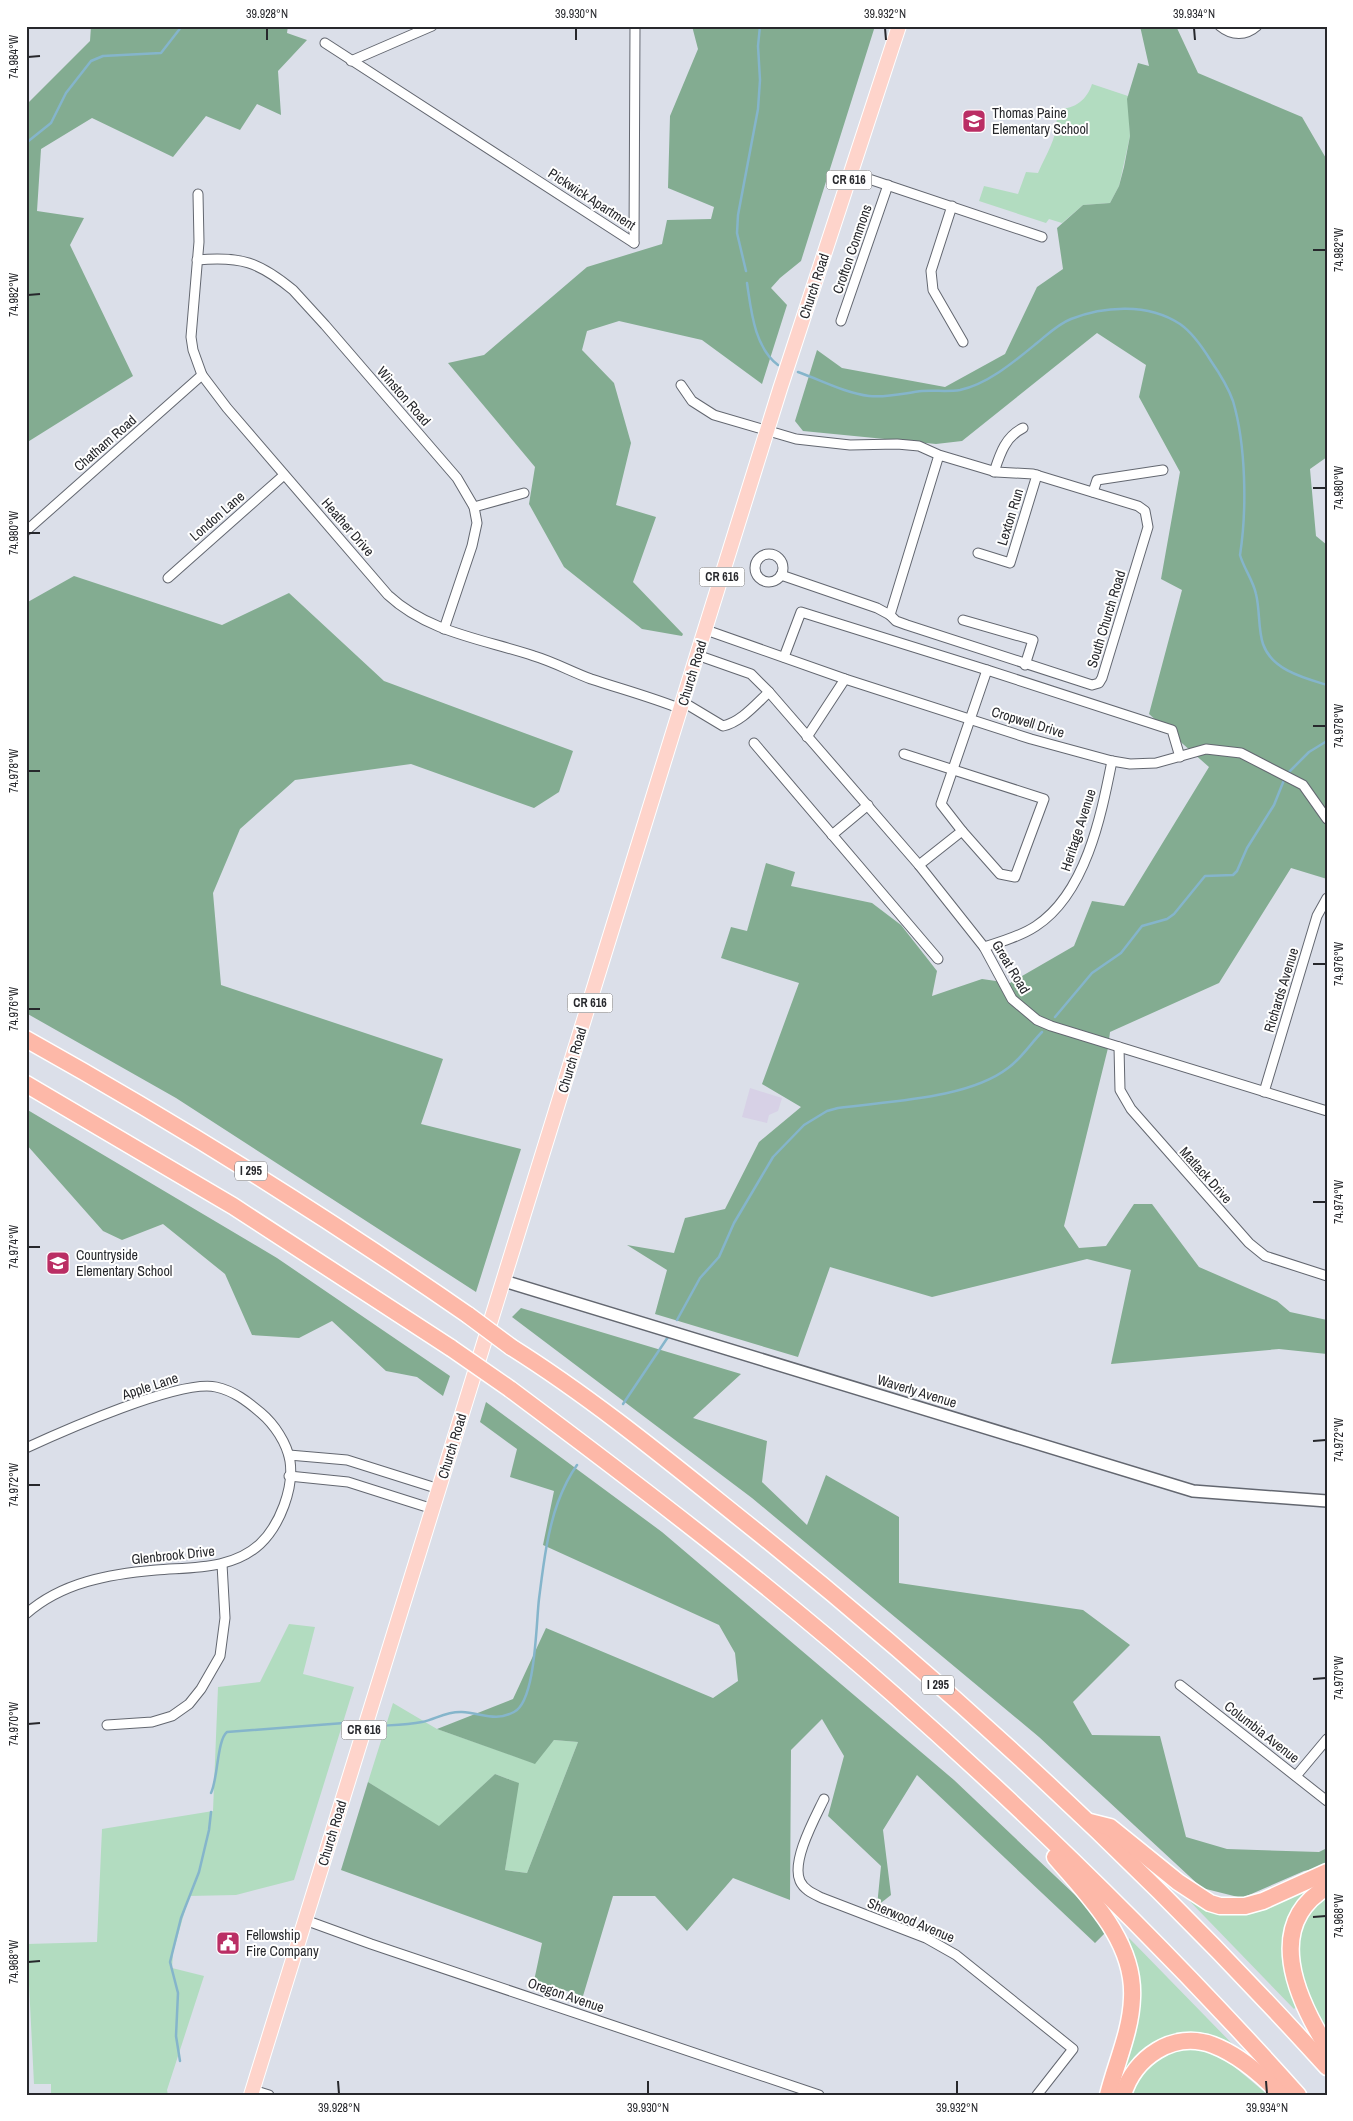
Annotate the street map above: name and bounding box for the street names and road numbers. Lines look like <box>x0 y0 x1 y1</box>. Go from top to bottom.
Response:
street label: Pickwick Apartment <box>545 164 639 234</box>
road number: CR 616 <box>826 170 872 190</box>
street label: Crofton Commons <box>828 202 876 296</box>
street label: Church Road <box>795 251 833 321</box>
street label: Winston Road <box>373 363 435 429</box>
street label: Chatham Road <box>70 411 140 475</box>
street label: Lexton Run <box>993 486 1027 548</box>
street label: London Lane <box>186 487 248 545</box>
street label: Heather Drive <box>318 494 378 560</box>
road number: CR 616 <box>700 568 744 586</box>
street label: South Church Road <box>1083 568 1129 670</box>
street label: Church Road <box>674 638 710 708</box>
street label: Cropwell Drive <box>989 702 1067 742</box>
street label: Heritage Avenue <box>1056 787 1100 873</box>
street label: Great Road <box>988 937 1034 997</box>
street label: Richards Avenue <box>1260 946 1302 1034</box>
road number: CR 616 <box>568 994 612 1012</box>
street label: Church Road <box>554 1025 590 1095</box>
street label: Matlack Drive <box>1176 1143 1236 1207</box>
road number: I 295 <box>235 1162 267 1180</box>
street label: Apple Lane <box>119 1368 180 1404</box>
street label: Waverly Avenue <box>875 1370 959 1412</box>
street label: Church Road <box>434 1411 470 1481</box>
street label: Glenbrook Drive <box>130 1542 216 1568</box>
road number: I 295 <box>922 1676 954 1694</box>
street label: Columbia Avenue <box>1221 1697 1303 1767</box>
road number: CR 616 <box>342 1720 386 1740</box>
street label: Church Road <box>314 1798 350 1868</box>
street label: Sherwood Avenue <box>865 1894 957 1946</box>
street label: Oregon Avenue <box>525 1974 607 2016</box>

